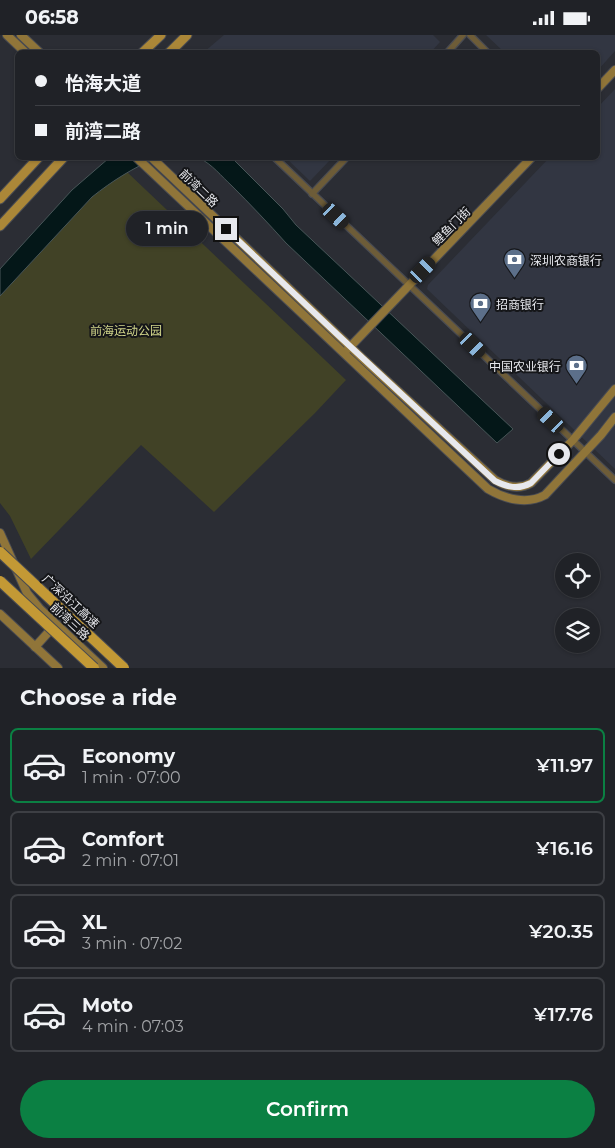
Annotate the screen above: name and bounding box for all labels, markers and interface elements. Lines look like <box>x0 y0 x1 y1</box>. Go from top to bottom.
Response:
text: 06:58 <box>25 6 79 29</box>
text: 怡海大道 <box>65 72 141 95</box>
text: 前湾二路 <box>65 120 141 143</box>
street label: 前湾二路 <box>177 166 221 210</box>
car <box>319 200 352 232</box>
street label: 鲤鱼门街 <box>429 204 473 248</box>
callout: 1 min <box>126 211 208 247</box>
route end <box>215 218 237 240</box>
text: 1 min <box>146 219 188 238</box>
bank icon: 深圳农商银行 <box>502 248 526 279</box>
place label: 深圳农商银行 <box>530 253 602 268</box>
car <box>407 254 438 286</box>
bank icon: 招商银行 <box>468 292 492 323</box>
place label: 招商银行 <box>496 297 544 312</box>
park label: 前海运动公园 <box>90 323 162 338</box>
car <box>456 329 489 361</box>
bank icon: 中国农业银行 <box>565 354 589 385</box>
place label: 中国农业银行 <box>489 359 561 374</box>
car <box>534 404 567 436</box>
route start <box>548 443 570 465</box>
map controls <box>555 553 600 653</box>
button: locate <box>555 553 600 598</box>
street label: 广深沿江高速 <box>40 571 102 631</box>
street label: 前湾三路 <box>47 599 93 643</box>
button: layers <box>555 608 600 653</box>
text: Choose a ride <box>20 684 177 711</box>
icon: car <box>22 743 67 788</box>
text: Economy <box>82 745 175 768</box>
text: ¥11.97 <box>536 754 593 777</box>
text: 1 min · 07:00 <box>82 768 181 787</box>
icon: car <box>22 826 67 871</box>
text: Comfort <box>82 828 164 851</box>
text: ¥16.16 <box>536 837 593 860</box>
text: 2 min · 07:01 <box>82 851 179 870</box>
icon: car <box>22 909 67 954</box>
text: XL <box>82 911 107 934</box>
text: ¥20.35 <box>529 920 593 943</box>
text: 3 min · 07:02 <box>82 934 182 953</box>
icon: car <box>22 992 67 1037</box>
text: Moto <box>82 994 133 1017</box>
text: ¥17.76 <box>533 1003 593 1026</box>
text: 4 min · 07:03 <box>82 1017 184 1036</box>
button: Confirm <box>20 1080 595 1138</box>

